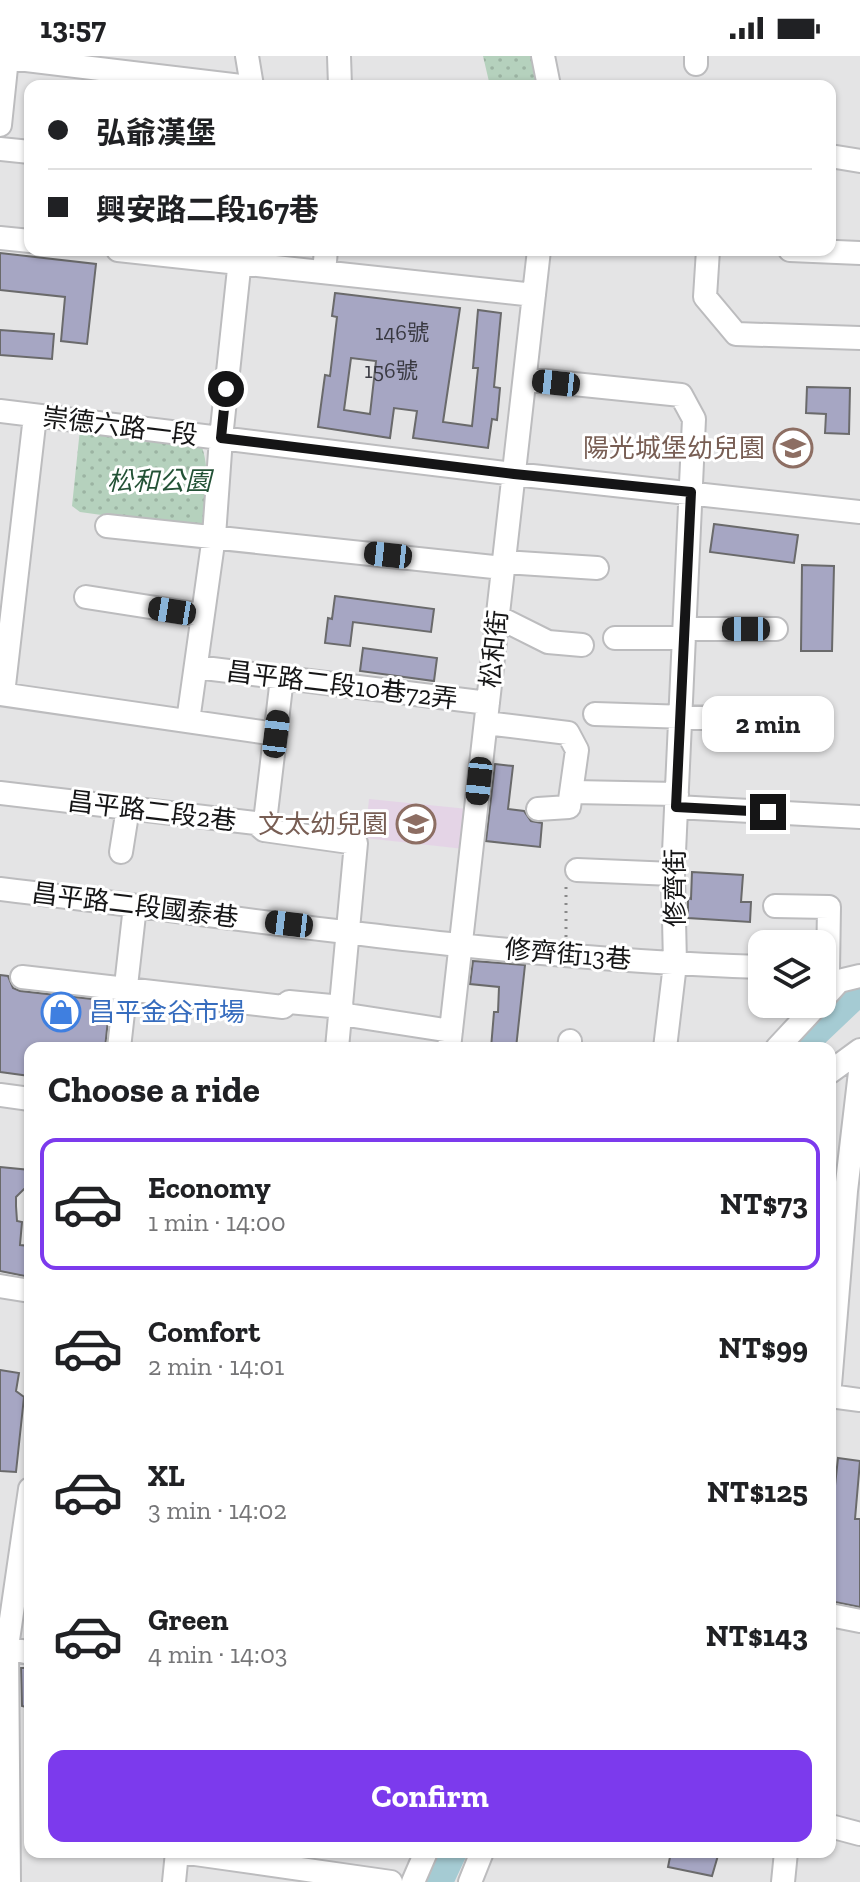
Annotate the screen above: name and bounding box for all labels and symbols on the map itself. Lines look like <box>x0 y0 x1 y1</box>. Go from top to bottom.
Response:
house number: 146號 <box>375 319 429 346</box>
house number: 156號 <box>364 357 418 384</box>
car <box>531 369 581 397</box>
route start <box>208 371 244 407</box>
street label: 崇德六路一段 <box>41 401 199 451</box>
school or university icon: 陽光城堡幼兒園 <box>772 427 814 469</box>
place label: 陽光城堡幼兒園 <box>583 432 765 464</box>
park label: 松和公園 <box>107 465 215 497</box>
car <box>363 541 413 569</box>
car <box>146 595 198 627</box>
street label: 松和街 <box>474 609 514 689</box>
car <box>722 617 770 641</box>
street label: 昌平路二段10巷72弄 <box>225 655 459 715</box>
callout: 2 min <box>702 696 834 752</box>
car <box>261 709 291 759</box>
car <box>465 756 493 806</box>
street label: 昌平路二段2巷 <box>66 785 238 837</box>
route end <box>750 794 786 830</box>
school or university icon: 文太幼兒園 <box>395 803 437 845</box>
place label: 文太幼兒園 <box>258 808 388 840</box>
street label: 修齊街 <box>659 849 691 927</box>
street label: 昌平路二段國泰巷 <box>30 876 240 934</box>
car <box>264 909 314 939</box>
street label: 修齊街13巷 <box>503 933 633 975</box>
shop icon: 昌平金谷市場 <box>40 991 82 1033</box>
place label: 昌平金谷市場 <box>89 996 245 1028</box>

